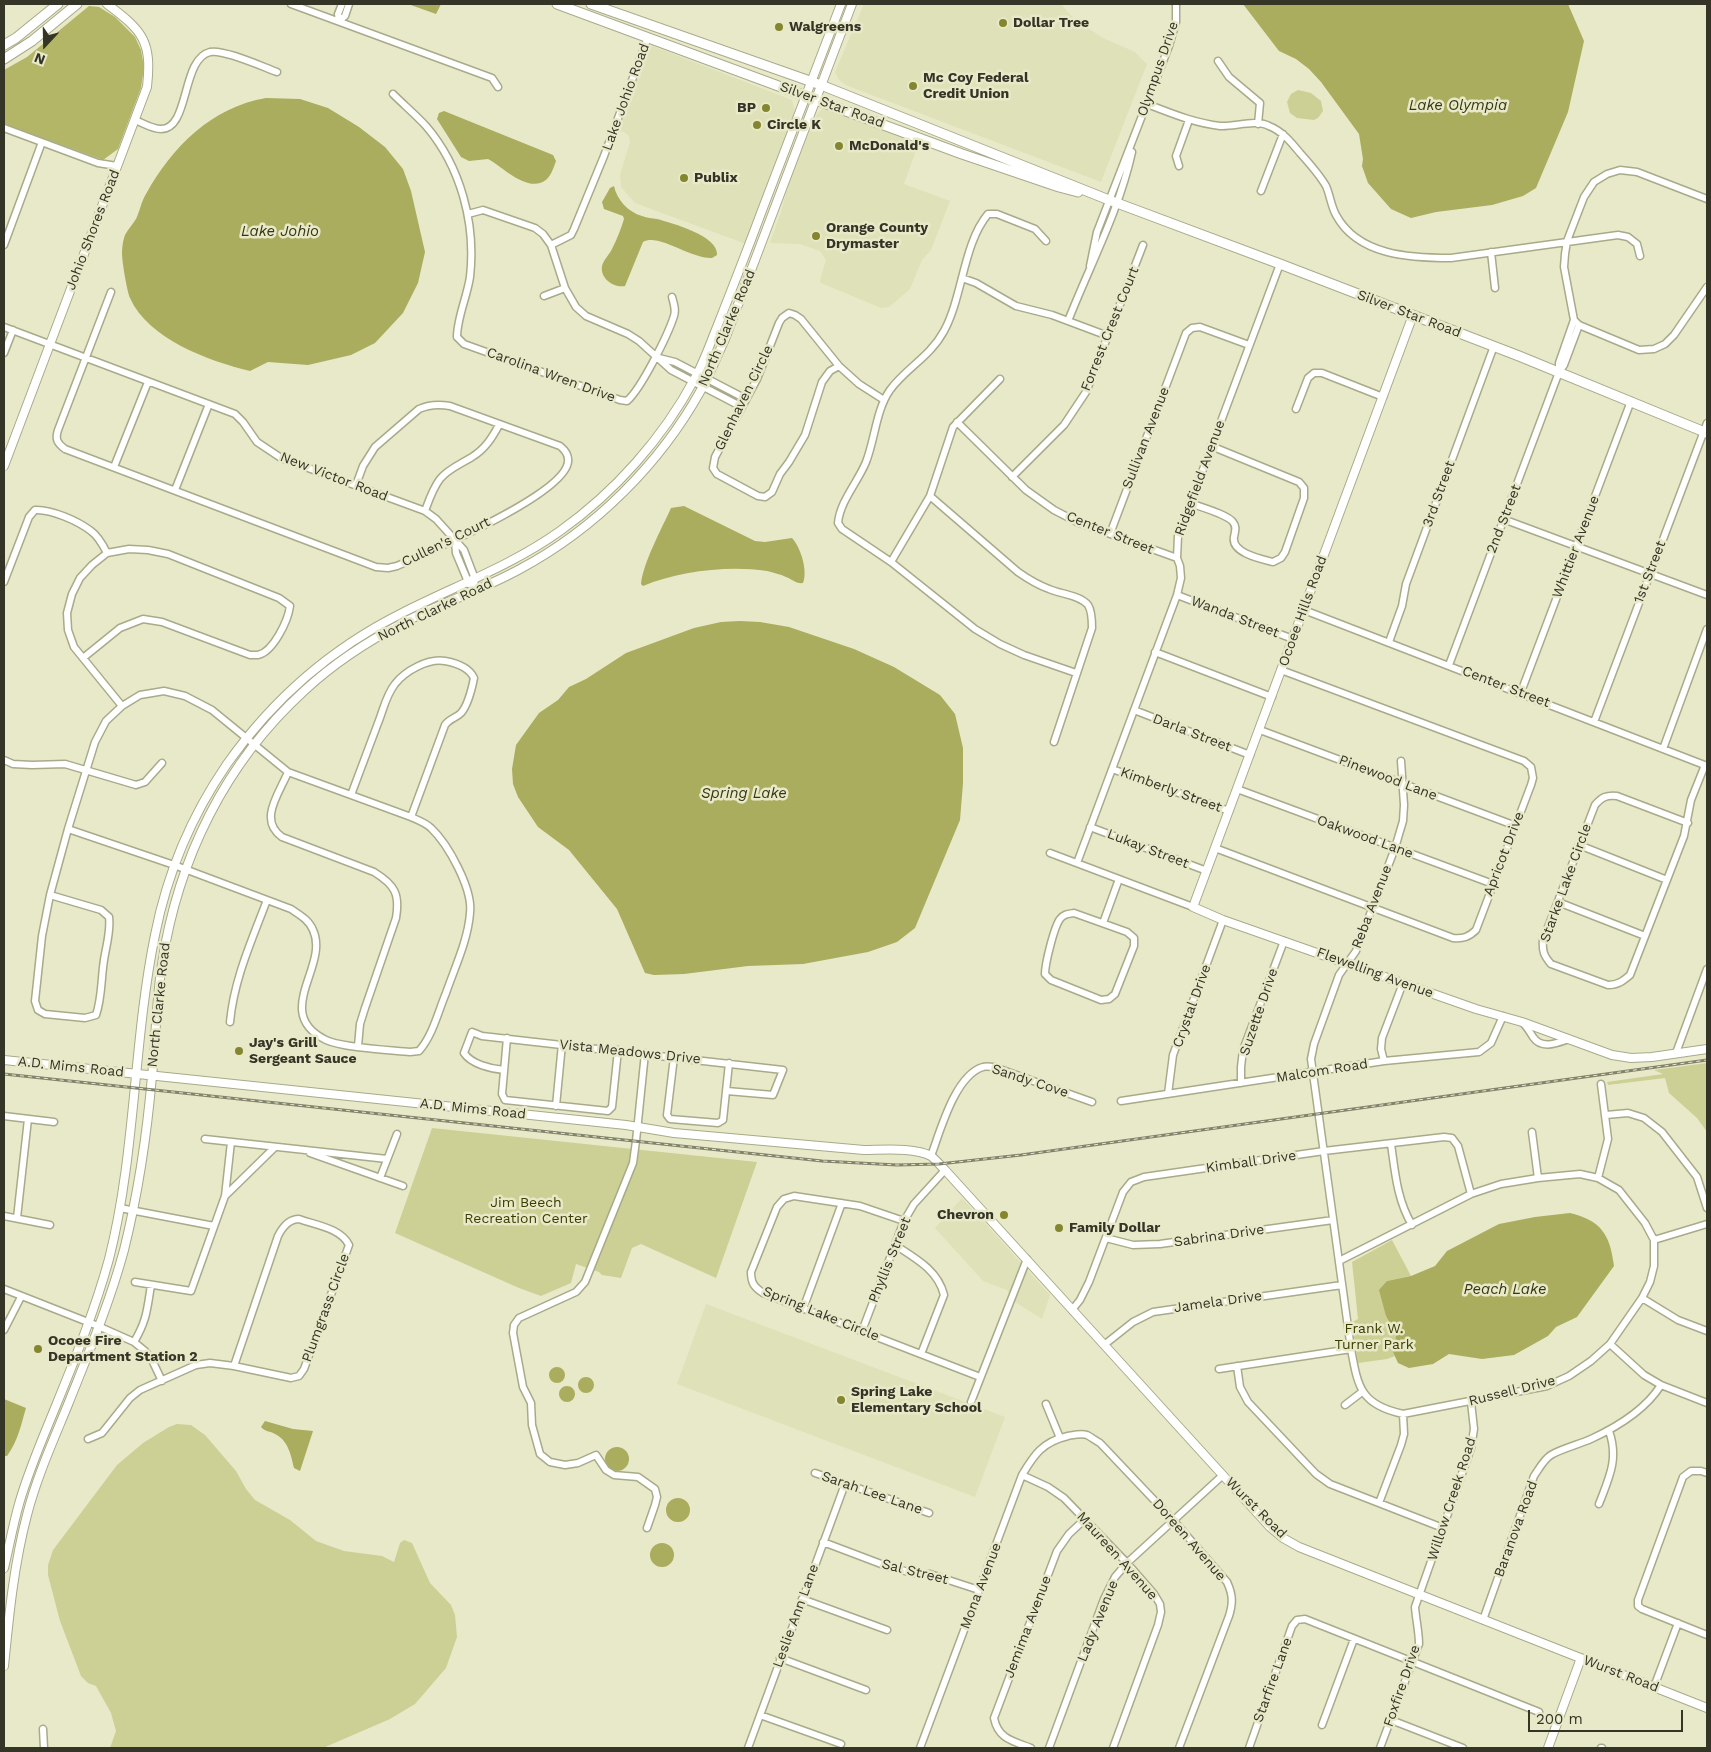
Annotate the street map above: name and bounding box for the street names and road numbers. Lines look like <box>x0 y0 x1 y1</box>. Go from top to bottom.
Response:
street label: Olympus Drive <box>1134 19 1182 119</box>
street label: Lake Johio Road <box>599 41 653 153</box>
street label: Silver Star Road <box>777 78 887 132</box>
street label: Johio Shores Road <box>62 167 124 293</box>
street label: Forrest Crest Court <box>1077 264 1143 394</box>
street label: North Clarke Road <box>695 267 759 389</box>
street label: Silver Star Road <box>1355 286 1463 342</box>
street label: Glenhaven Circle <box>711 342 777 454</box>
street label: Carolina Wren Drive <box>484 344 618 406</box>
street label: Sullivan Avenue <box>1119 385 1173 491</box>
street label: Ridgefield Avenue <box>1171 418 1229 538</box>
street label: New Victor Road <box>278 449 390 505</box>
street label: 3rd Street <box>1419 459 1459 529</box>
street label: 2nd Street <box>1483 482 1525 556</box>
street label: Whittier Avenue <box>1549 493 1603 601</box>
street label: Center Street <box>1064 508 1156 558</box>
street label: Cullen's Court <box>399 513 493 571</box>
street label: 1st Street <box>1630 538 1670 606</box>
street label: Ocoee Hills Road <box>1275 553 1331 669</box>
street label: North Clarke Road <box>375 575 495 645</box>
street label: Wanda Street <box>1189 592 1281 642</box>
street label: Center Street <box>1460 663 1552 711</box>
street label: Darla Street <box>1150 710 1234 756</box>
street label: Pinewood Lane <box>1337 752 1439 804</box>
street label: Kimberly Street <box>1118 764 1224 816</box>
street label: Apricot Drive <box>1480 809 1528 899</box>
street label: Oakwood Lane <box>1315 812 1415 862</box>
street label: Starke Lake Circle <box>1537 821 1595 945</box>
street label: Lukay Street <box>1105 826 1191 872</box>
street label: Reba Avenue <box>1348 863 1396 951</box>
street label: North Clarke Road <box>144 942 174 1068</box>
street label: Flewelling Avenue <box>1314 944 1436 1002</box>
street label: Crystal Drive <box>1169 962 1215 1050</box>
street label: Suzette Drive <box>1236 966 1282 1058</box>
street label: Vista Meadows Drive <box>558 1036 702 1068</box>
street label: A.D. Mims Road <box>17 1053 125 1081</box>
street label: Malcom Road <box>1275 1055 1369 1087</box>
street label: Sandy Cove <box>990 1061 1070 1101</box>
street label: A.D. Mims Road <box>419 1095 527 1123</box>
street label: Kimball Drive <box>1205 1147 1297 1177</box>
street label: Phyllis Street <box>865 1215 915 1305</box>
street label: Sabrina Drive <box>1173 1221 1265 1251</box>
street label: Plumgrass Circle <box>299 1251 353 1365</box>
street label: Spring Lake Circle <box>760 1283 882 1345</box>
street label: Jamela Drive <box>1173 1288 1263 1316</box>
street label: Russell Drive <box>1467 1372 1557 1410</box>
street label: Willow Creek Road <box>1424 1435 1480 1563</box>
street label: Sarah Lee Lane <box>819 1468 925 1518</box>
street label: Wurst Road <box>1222 1474 1290 1542</box>
street label: Baranova Road <box>1491 1478 1541 1580</box>
street label: Doreen Avenue <box>1149 1496 1229 1584</box>
street label: Maureen Avenue <box>1073 1508 1161 1604</box>
street label: Mona Avenue <box>957 1540 1005 1632</box>
street label: Sal Street <box>880 1556 950 1588</box>
street label: Leslie Ann Lane <box>769 1562 823 1670</box>
street label: Jemima Avenue <box>1001 1573 1055 1681</box>
street label: Lady Avenue <box>1074 1578 1122 1664</box>
street label: Starfire Lane <box>1250 1635 1296 1725</box>
street label: Foxfire Drive <box>1380 1643 1424 1729</box>
street label: Wurst Road <box>1581 1652 1661 1696</box>

